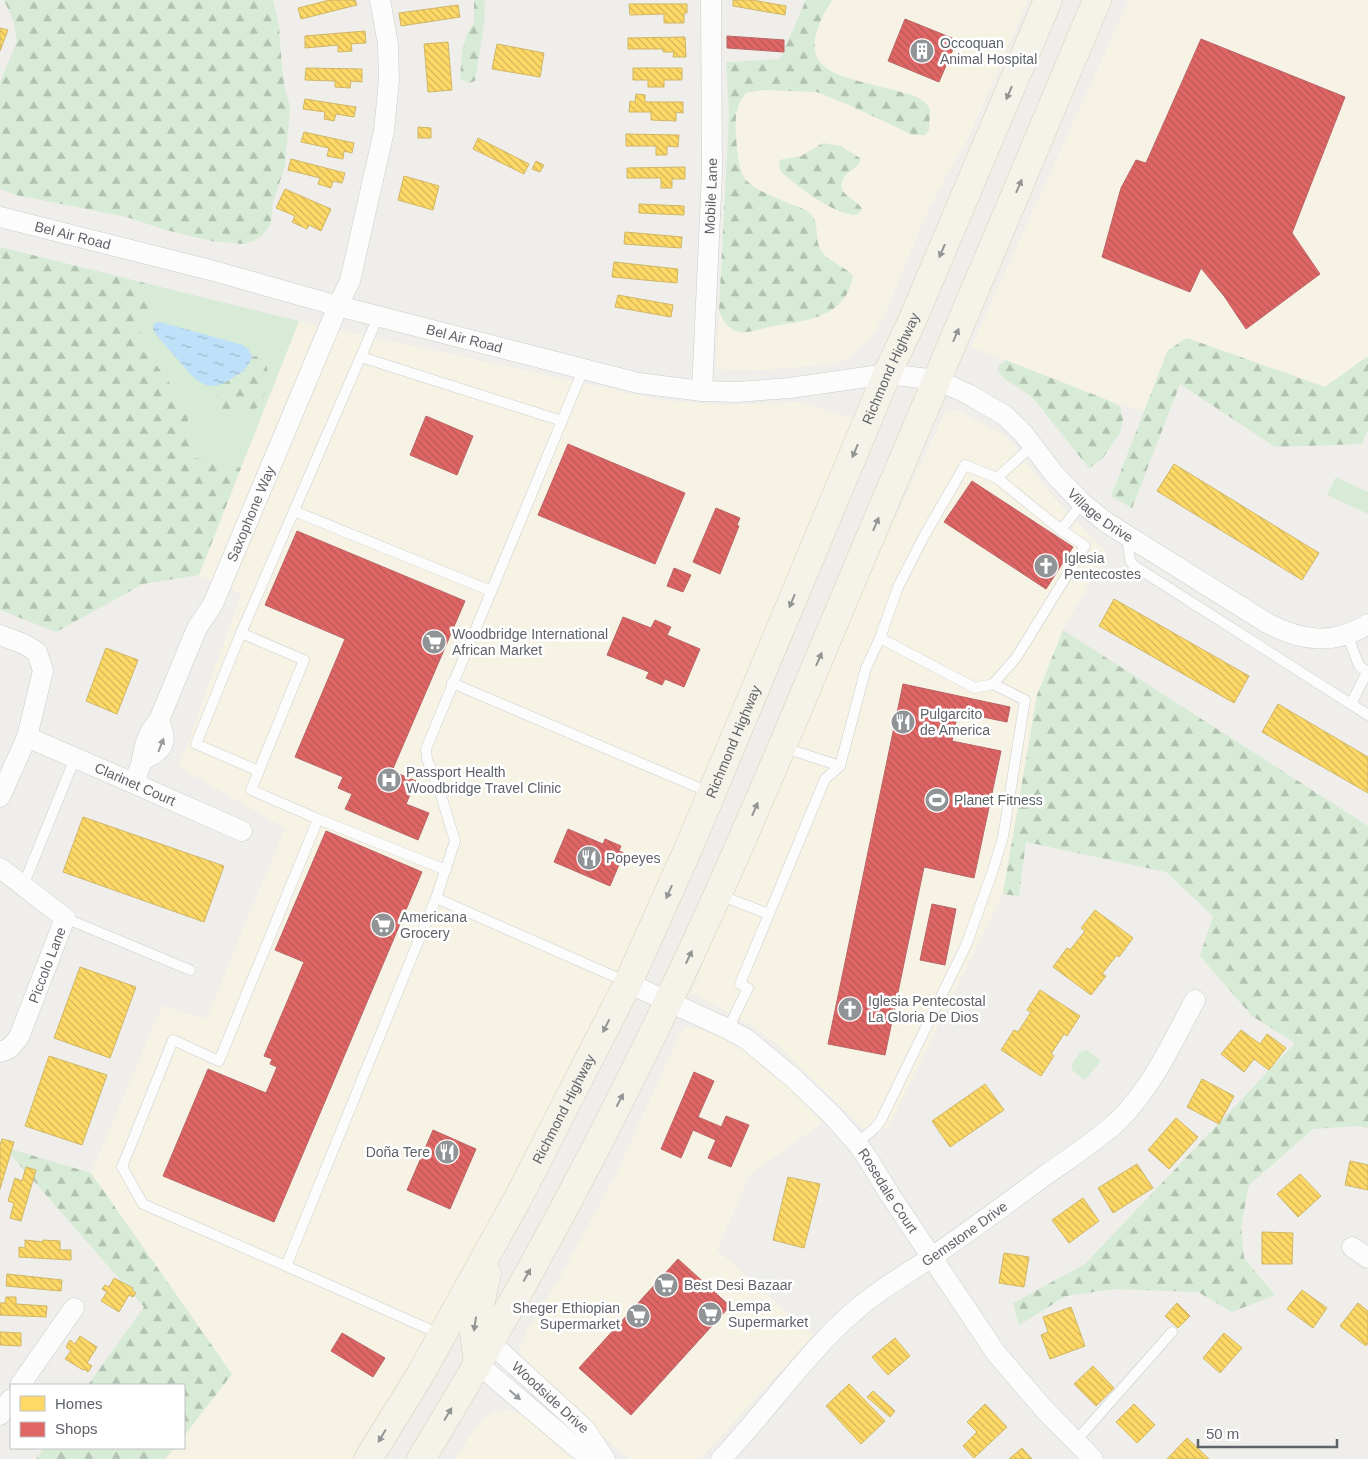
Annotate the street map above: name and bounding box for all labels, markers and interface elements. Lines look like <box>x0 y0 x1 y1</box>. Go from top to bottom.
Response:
place label: Occoquan Animal Hospital <box>940 35 1037 67</box>
building icon: Occoquan Animal Hospital <box>909 38 935 64</box>
one-way arrow <box>1004 86 1012 101</box>
street label: Mobile Lane <box>701 158 720 235</box>
one-way arrow <box>1015 178 1023 193</box>
street label: Bel Air Road <box>33 218 112 253</box>
one-way arrow <box>938 244 946 259</box>
street label: Richmond Highway <box>859 310 923 427</box>
street label: Bel Air Road <box>425 321 504 356</box>
one-way arrow <box>952 328 960 342</box>
one-way arrow <box>850 444 858 458</box>
street label: Saxophone Way <box>224 464 278 564</box>
street label: Village Drive <box>1064 485 1136 545</box>
one-way arrow <box>872 516 880 531</box>
place label: Iglesia Pentecostes <box>1064 550 1141 582</box>
church icon: Iglesia Pentecostes <box>1033 553 1059 579</box>
one-way arrow <box>788 594 796 608</box>
place label: Woodbridge International African Market <box>452 626 608 658</box>
supermarket icon: Woodbridge International African Market <box>421 629 447 655</box>
one-way arrow <box>815 652 823 666</box>
street label: Richmond Highway <box>702 683 764 800</box>
place label: Pulgarcito de America <box>920 706 990 738</box>
restaurant icon: Pulgarcito de America <box>890 709 916 735</box>
one-way arrow <box>157 737 165 752</box>
street label: Clarinet Court <box>92 759 178 809</box>
place label: Passport Health Woodbridge Travel Clinic <box>406 764 561 796</box>
hospital icon: Passport Health Woodbridge Travel Clinic <box>376 767 402 793</box>
sports icon: Planet Fitness <box>924 787 950 813</box>
place label: Planet Fitness <box>954 792 1043 808</box>
one-way arrow <box>752 802 760 816</box>
restaurant icon: Popeyes <box>576 845 602 871</box>
place label: Popeyes <box>606 850 660 866</box>
one-way arrow <box>665 885 673 899</box>
place label: Americana Grocery <box>400 909 467 941</box>
supermarket icon: Americana Grocery <box>370 912 396 938</box>
street label: Piccolo Lane <box>25 925 69 1005</box>
one-way arrow <box>685 950 693 964</box>
place label: Iglesia Pentecostal La Gloria De Dios <box>868 993 986 1025</box>
church icon: Iglesia Pentecostal La Gloria De Dios <box>837 996 863 1022</box>
one-way arrow <box>602 1019 610 1033</box>
street label: Richmond Highway <box>529 1052 598 1166</box>
one-way arrow <box>616 1093 624 1108</box>
restaurant icon: Doña Tere <box>434 1139 460 1165</box>
place label: Doña Tere <box>366 1144 430 1160</box>
street label: Rosedale Court <box>855 1145 921 1236</box>
street label: Gemstone Drive <box>919 1198 1011 1270</box>
one-way arrow <box>522 1268 531 1281</box>
supermarket icon: Best Desi Bazaar <box>653 1272 679 1298</box>
place label: Best Desi Bazaar <box>684 1277 792 1293</box>
place label: Lempa Supermarket <box>728 1298 808 1330</box>
place label: Sheger Ethiopian Supermarket <box>513 1300 620 1332</box>
supermarket icon: Lempa Supermarket <box>697 1301 723 1327</box>
supermarket icon: Sheger Ethiopian Supermarket <box>625 1303 651 1329</box>
one-way arrow <box>471 1316 479 1332</box>
street label: Woodside Drive <box>509 1358 592 1437</box>
legend <box>10 1384 185 1449</box>
one-way arrow <box>509 1389 521 1401</box>
text: Homes <box>55 1395 103 1412</box>
one-way arrow <box>444 1407 453 1421</box>
scale bar <box>1198 1416 1337 1448</box>
text: Shops <box>55 1420 98 1437</box>
text: 50 m <box>1206 1425 1239 1442</box>
one-way arrow <box>378 1429 387 1442</box>

